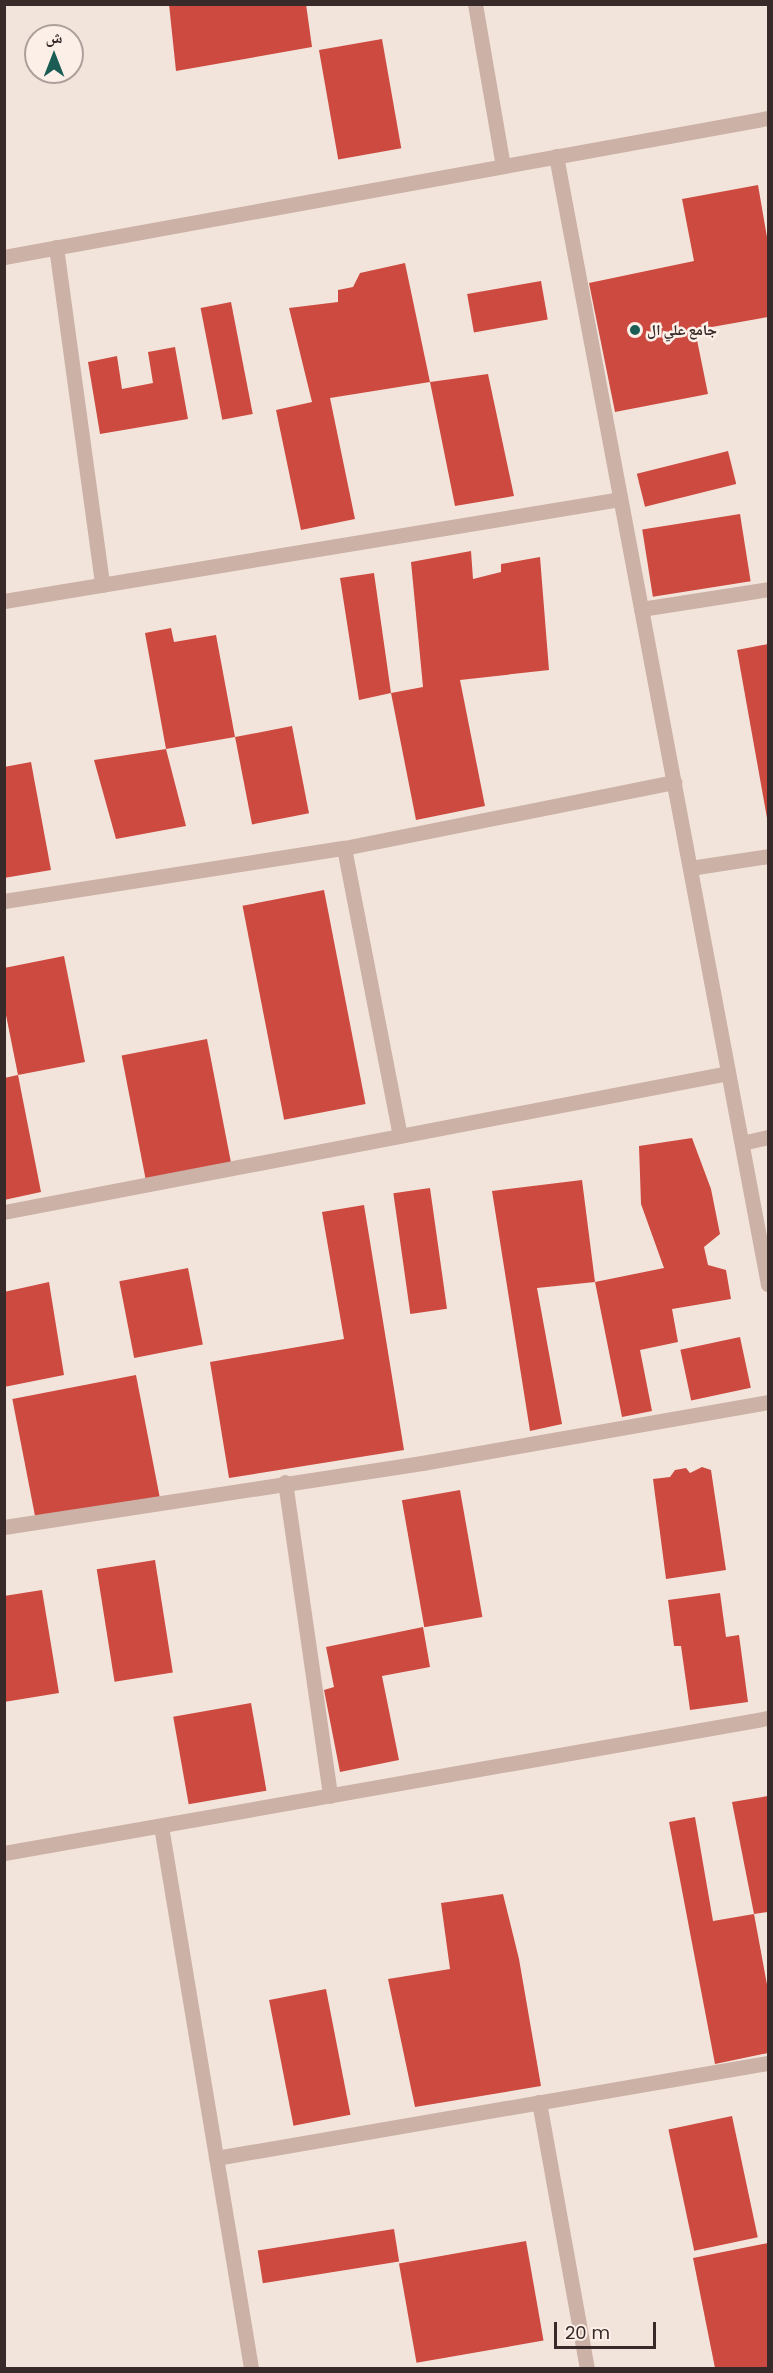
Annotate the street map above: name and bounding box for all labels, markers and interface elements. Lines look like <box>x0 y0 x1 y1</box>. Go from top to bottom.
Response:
north arrow <box>24 24 84 84</box>
text: ش <box>46 26 62 49</box>
place label: جامع علي ال <box>647 321 717 339</box>
marker: جامع علي ال <box>628 323 642 337</box>
scale bar <box>557 2310 659 2348</box>
text: 20 m <box>565 2320 610 2345</box>

